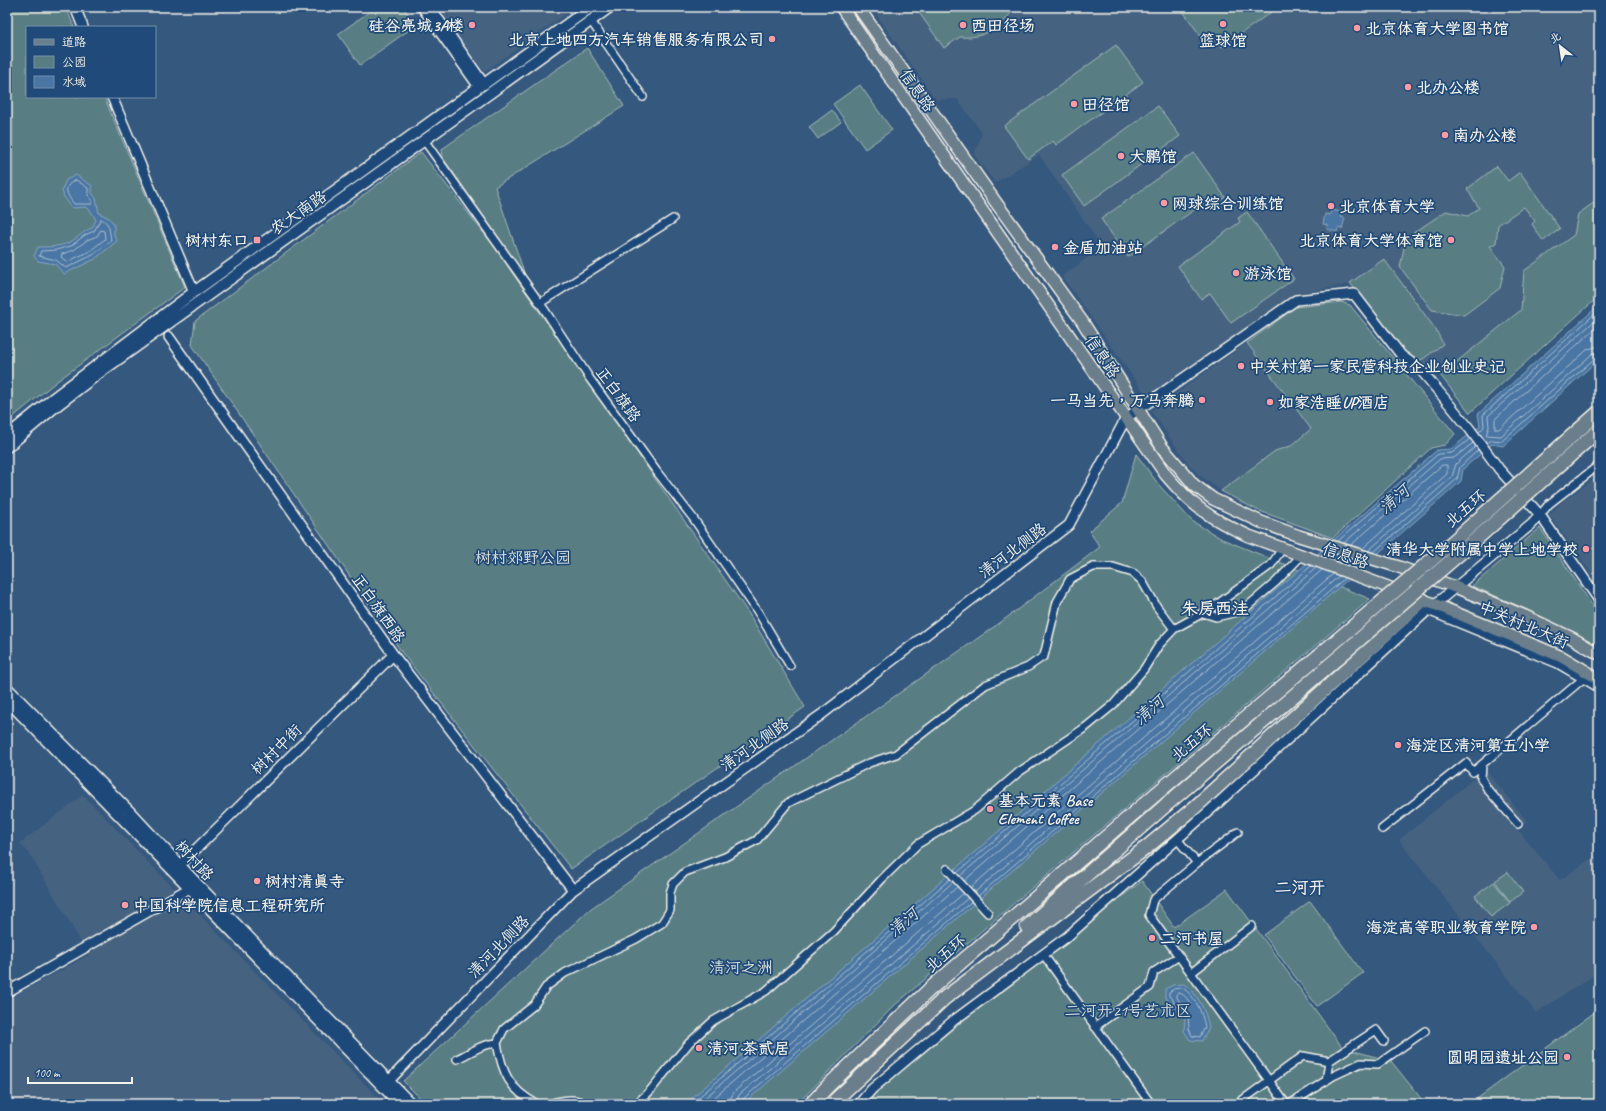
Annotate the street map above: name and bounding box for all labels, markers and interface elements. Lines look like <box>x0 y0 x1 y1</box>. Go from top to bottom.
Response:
place label: 硅谷亮城3A楼 <box>369 16 464 36</box>
place label: 西田径场 <box>971 16 1035 36</box>
marker: 篮球馆 <box>1218 19 1228 29</box>
place label: 北京体育大学图书馆 <box>1365 19 1509 39</box>
marker: 硅谷亮城3A楼 <box>467 20 477 30</box>
marker: 西田径场 <box>958 20 968 30</box>
marker: 北京体育大学图书馆 <box>1352 23 1362 33</box>
legend <box>26 26 156 98</box>
north arrow <box>1540 26 1580 66</box>
text: 北 <box>1547 29 1563 46</box>
place label: 北京上地四方汽车销售服务有限公司 <box>508 30 764 50</box>
place label: 篮球馆 <box>1199 31 1247 51</box>
text: 道路 <box>62 34 86 50</box>
marker: 北京上地四方汽车销售服务有限公司 <box>767 34 777 44</box>
text: 公园 <box>62 54 86 70</box>
street label: 信息路 <box>895 65 939 116</box>
text: 水域 <box>62 74 86 90</box>
place label: 北办公楼 <box>1416 78 1480 98</box>
marker: 北办公楼 <box>1403 82 1413 92</box>
place label: 田径馆 <box>1082 95 1130 115</box>
marker: 田径馆 <box>1069 99 1079 109</box>
place label: 南办公楼 <box>1453 126 1517 146</box>
marker: 南办公楼 <box>1440 130 1450 140</box>
place label: 大鹏馆 <box>1129 147 1177 167</box>
marker: 大鹏馆 <box>1116 151 1126 161</box>
street label: 农大南路 <box>267 186 331 239</box>
place label: 网球综合训练馆 <box>1172 194 1284 214</box>
place label: 北京体育大学 <box>1339 197 1435 217</box>
marker: 网球综合训练馆 <box>1159 198 1169 208</box>
marker: 北京体育大学 <box>1326 201 1336 211</box>
place label: 树村东口 <box>185 231 249 251</box>
place label: 北京体育大学体育馆 <box>1299 231 1443 251</box>
marker: 树村东口 <box>252 235 262 245</box>
marker: 北京体育大学体育馆 <box>1446 235 1456 245</box>
place label: 金盾加油站 <box>1063 238 1143 258</box>
marker: 金盾加油站 <box>1050 242 1060 252</box>
place label: 游泳馆 <box>1244 264 1292 284</box>
marker: 游泳馆 <box>1231 268 1241 278</box>
street label: 信息路 <box>1080 331 1124 382</box>
place label: 中关村第一家民营科技企业创业史记 <box>1249 357 1505 377</box>
marker: 中关村第一家民营科技企业创业史记 <box>1236 361 1246 371</box>
street label: 正白旗路 <box>591 363 645 426</box>
place label: 一马当先，万马奔腾 <box>1050 391 1194 411</box>
place label: 如家浩睡UP酒店 <box>1278 393 1389 413</box>
marker: 一马当先，万马奔腾 <box>1197 395 1207 405</box>
marker: 如家浩睡UP酒店 <box>1265 397 1275 407</box>
water label: 清河 <box>1375 478 1416 518</box>
street label: 北五环 <box>1441 485 1490 532</box>
street label: 清河北侧路 <box>975 519 1051 583</box>
street label: 信息路 <box>1320 539 1372 573</box>
place label: 清华大学附属中学上地学校 <box>1386 540 1578 560</box>
marker: 清华大学附属中学上地学校 <box>1581 544 1591 554</box>
park label: 树村郊野公园 <box>475 548 571 568</box>
street label: 正白旗西路 <box>347 570 409 647</box>
street label: 中关村北大街 <box>1476 597 1572 653</box>
district label: 朱房西洼 <box>1181 598 1249 619</box>
water label: 清河 <box>1130 689 1171 729</box>
street label: 清河北侧路 <box>716 714 793 776</box>
street label: 树村中街 <box>247 720 306 779</box>
street label: 北五环 <box>1167 720 1216 766</box>
place label: 海淀区清河第五小学 <box>1406 736 1550 756</box>
marker: 海淀区清河第五小学 <box>1393 740 1403 750</box>
place label: 基本元素 Base Element Coffee <box>998 791 1094 829</box>
marker: 基本元素 Base Element Coffee <box>985 804 995 814</box>
street label: 树村路 <box>171 836 218 885</box>
place label: 树村清真寺 <box>265 872 345 892</box>
marker: 树村清真寺 <box>252 876 262 886</box>
district label: 二河开 <box>1275 877 1326 898</box>
place label: 中国科学院信息工程研究所 <box>133 896 325 916</box>
marker: 中国科学院信息工程研究所 <box>120 900 130 910</box>
water label: 清河 <box>884 901 925 941</box>
street label: 清河北侧路 <box>464 911 534 982</box>
place label: 海淀高等职业教育学院 <box>1366 918 1526 938</box>
marker: 海淀高等职业教育学院 <box>1529 922 1539 932</box>
place label: 二河书屋 <box>1160 929 1224 949</box>
street label: 北五环 <box>921 930 970 977</box>
marker: 二河书屋 <box>1147 933 1157 943</box>
park label: 清河之洲 <box>709 958 773 978</box>
park label: 二河开21号艺术区 <box>1065 1001 1191 1021</box>
place label: 清河·茶贰居 <box>707 1039 790 1059</box>
marker: 清河·茶贰居 <box>694 1043 704 1053</box>
place label: 圆明园遗址公园 <box>1447 1048 1559 1068</box>
marker: 圆明园遗址公园 <box>1562 1052 1572 1062</box>
scale bar <box>28 1059 132 1085</box>
text: 100 m <box>34 1065 61 1081</box>

